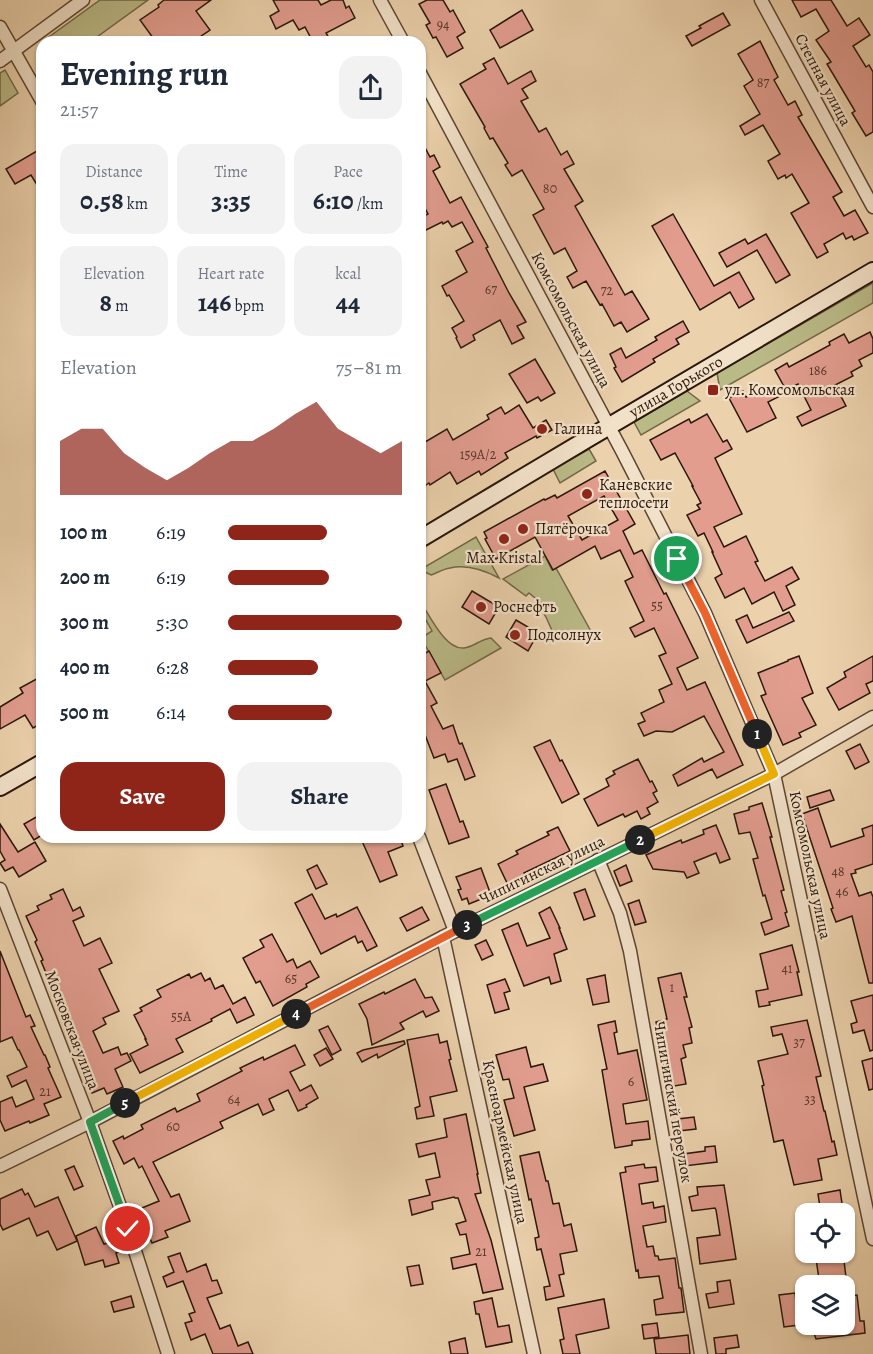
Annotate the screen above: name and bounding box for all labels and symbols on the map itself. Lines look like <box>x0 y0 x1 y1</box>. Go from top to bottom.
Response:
house number: 94 <box>437 15 449 34</box>
street label: Степная улица <box>789 30 857 131</box>
house number: 87 <box>757 73 769 92</box>
house number: 80 <box>543 179 557 198</box>
street label: Комсомольская улица <box>526 248 616 392</box>
house number: 67 <box>485 280 497 299</box>
house number: 72 <box>601 281 614 300</box>
street label: улица Горького <box>624 351 727 423</box>
house number: 186 <box>809 361 827 380</box>
place label: ул. Комсомольская <box>724 379 855 401</box>
marker: ул. Комсомольская <box>706 383 720 397</box>
place label: Галина <box>554 418 603 440</box>
marker: Галина <box>535 422 549 436</box>
house number: 159А/2 <box>460 445 497 464</box>
place label: Каневские теплосети <box>599 474 673 514</box>
marker: Каневские теплосети <box>580 487 594 501</box>
place label: Пятёрочка <box>535 518 609 540</box>
marker: Пятёрочка <box>516 522 530 536</box>
marker: Max Kristal <box>497 532 511 546</box>
pin <box>651 533 702 584</box>
place label: Max Kristal <box>466 547 542 569</box>
place label: Роснефть <box>493 596 557 618</box>
house number: 55 <box>651 596 663 615</box>
marker: Роснефть <box>474 600 488 614</box>
place label: Подсолнух <box>527 624 601 646</box>
marker: Подсолнух <box>508 628 522 642</box>
pin: 1 <box>742 719 772 749</box>
street label: Комсомольская улица <box>784 789 837 942</box>
pin: 2 <box>625 825 655 855</box>
street label: Чипигинская улица <box>476 830 609 910</box>
house number: 48 <box>831 862 845 881</box>
house number: 46 <box>836 882 848 901</box>
pin: 3 <box>452 910 482 940</box>
house number: 41 <box>781 959 793 978</box>
street label: Московская улица <box>39 967 105 1093</box>
house number: 65 <box>285 969 297 988</box>
house number: 1 <box>670 978 675 997</box>
pin: 4 <box>281 999 311 1029</box>
house number: 55А <box>171 1007 192 1026</box>
street label: Чипигинский переулок <box>648 1020 698 1184</box>
house number: 37 <box>793 1033 805 1052</box>
street label: Красноармейская улица <box>477 1058 533 1227</box>
house number: 6 <box>628 1072 634 1091</box>
house number: 21 <box>39 1082 51 1101</box>
pin: 5 <box>110 1088 140 1118</box>
house number: 64 <box>228 1090 240 1109</box>
house number: 33 <box>804 1090 816 1109</box>
house number: 60 <box>166 1117 180 1136</box>
pin <box>102 1203 153 1254</box>
house number: 21 <box>475 1242 487 1261</box>

